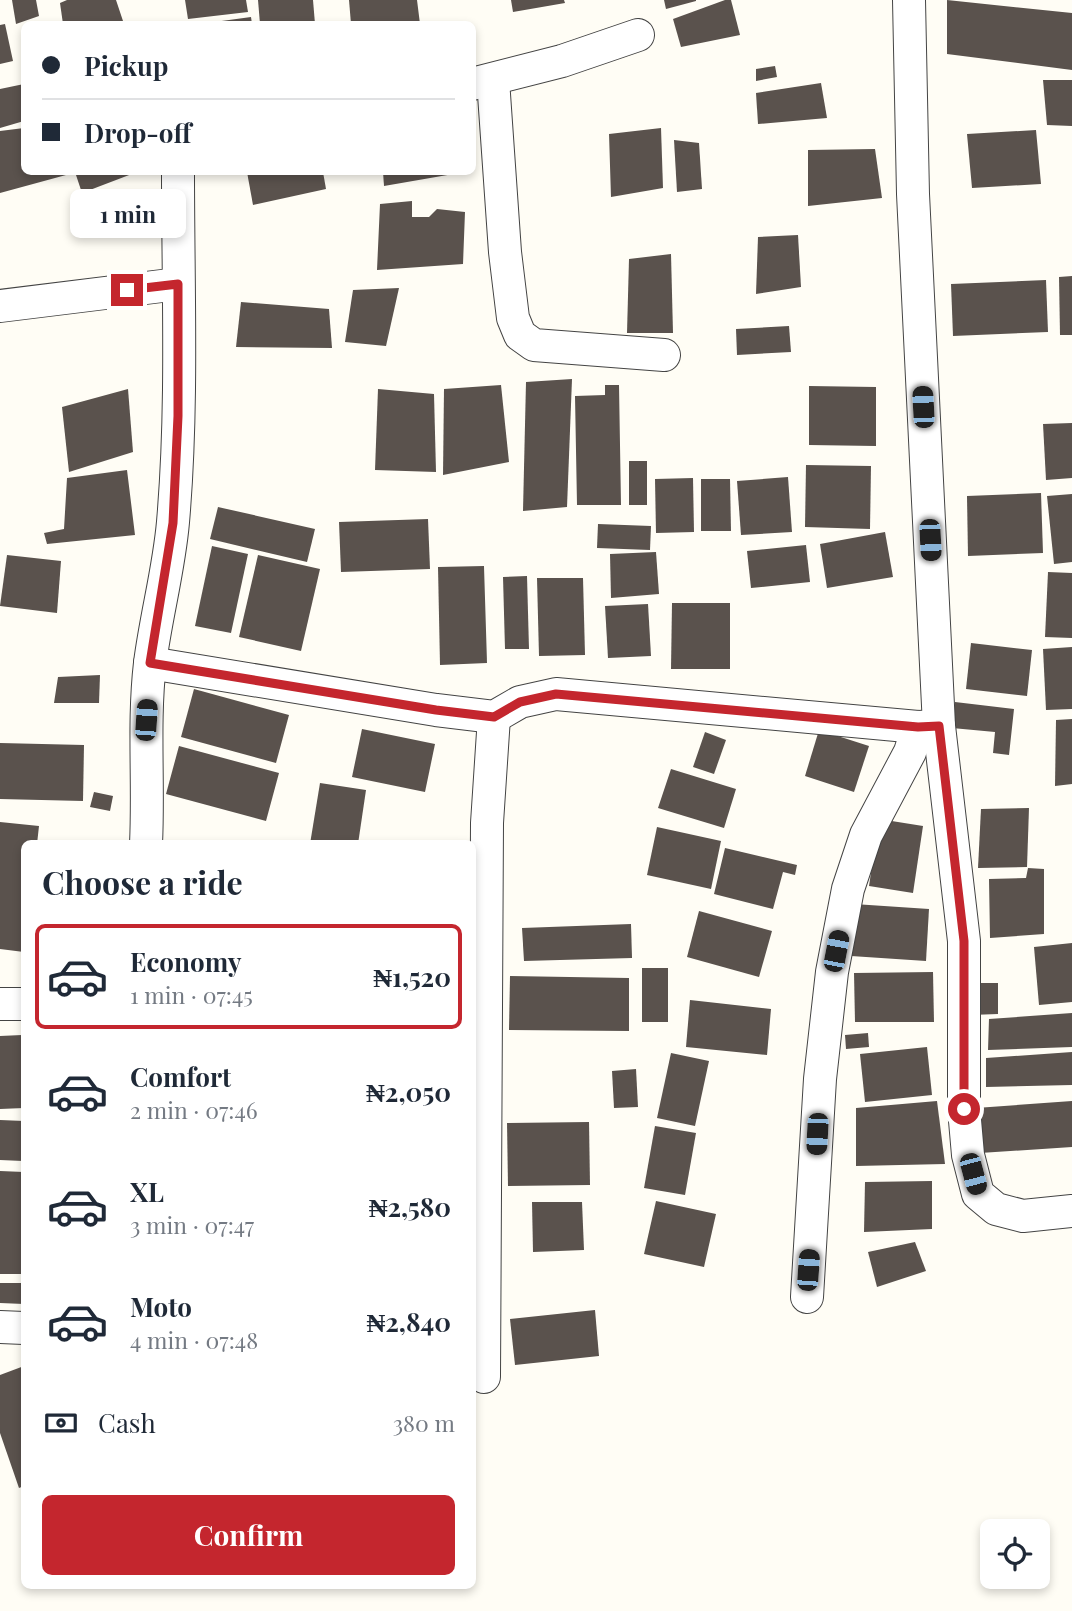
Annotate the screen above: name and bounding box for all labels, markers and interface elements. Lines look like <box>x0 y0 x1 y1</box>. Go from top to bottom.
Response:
text: Pickup <box>84 48 168 83</box>
text: Drop-off <box>84 115 191 150</box>
callout: 1 min <box>69 188 185 238</box>
text: 1 min <box>100 198 156 229</box>
route end <box>111 274 143 306</box>
car <box>912 385 935 429</box>
car <box>919 518 942 562</box>
car <box>135 698 158 742</box>
text: Choose a ride <box>42 860 243 903</box>
car <box>822 928 851 974</box>
text: Economy <box>130 944 241 979</box>
icon: car <box>46 945 109 1008</box>
text: ₦1,520 <box>373 959 451 994</box>
text: 1 min · 07:45 <box>130 979 253 1010</box>
text: Comfort <box>130 1059 231 1094</box>
icon: car <box>46 1060 109 1123</box>
text: ₦2,050 <box>366 1074 451 1109</box>
route start <box>948 1093 980 1125</box>
text: 2 min · 07:46 <box>130 1094 258 1125</box>
car <box>806 1112 829 1156</box>
car <box>958 1151 989 1197</box>
text: XL <box>130 1174 164 1209</box>
icon: car <box>46 1175 109 1238</box>
text: ₦2,580 <box>369 1189 451 1224</box>
text: 3 min · 07:47 <box>130 1209 254 1240</box>
car <box>797 1248 820 1292</box>
text: Moto <box>130 1289 192 1324</box>
icon: car <box>46 1290 109 1353</box>
text: ₦2,840 <box>366 1304 451 1339</box>
text: 4 min · 07:48 <box>130 1324 258 1355</box>
icon: cash <box>42 1404 80 1442</box>
text: Cash <box>98 1405 156 1440</box>
text: 380 m <box>393 1407 455 1438</box>
button: Confirm <box>42 1495 455 1575</box>
map controls <box>980 1519 1050 1589</box>
button: locate <box>980 1519 1050 1589</box>

